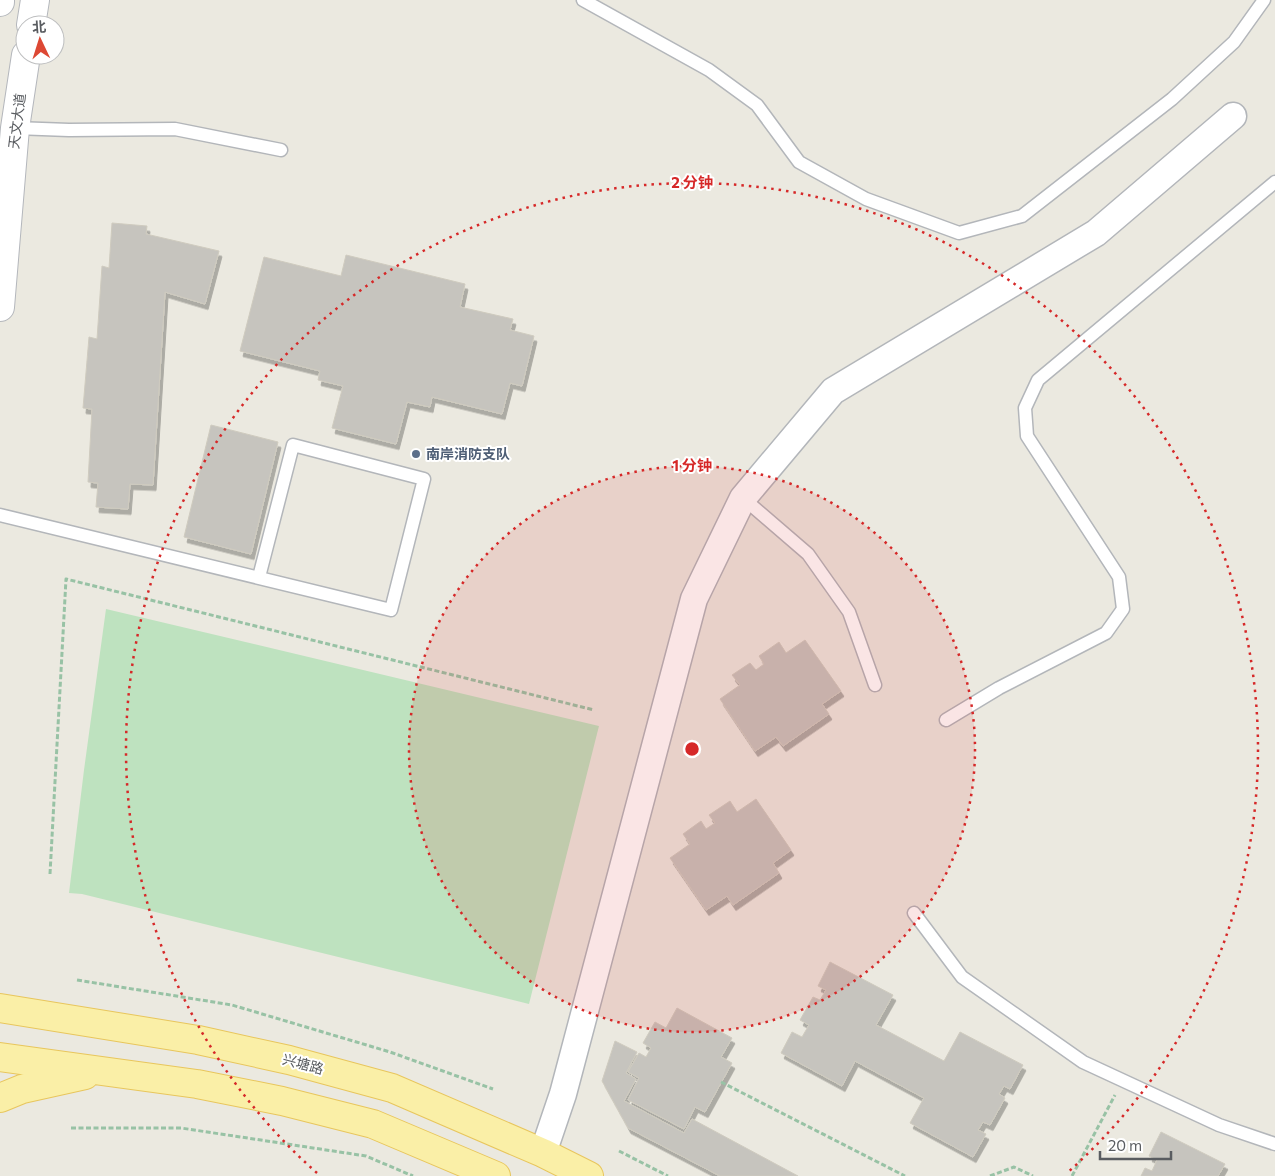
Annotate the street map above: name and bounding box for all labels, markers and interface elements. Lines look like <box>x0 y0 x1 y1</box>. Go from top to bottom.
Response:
north arrow <box>15 15 65 65</box>
text: 北 <box>31 18 47 36</box>
street label: 天文大道 <box>5 92 28 150</box>
text: 2 分钟 <box>671 173 713 191</box>
place label: 南岸消防支队 <box>426 445 510 462</box>
marker: 南岸消防支队 <box>410 448 422 460</box>
text: 1 分钟 <box>672 456 712 474</box>
centre of rings <box>683 740 701 758</box>
street label: 兴塘路 <box>281 1050 326 1077</box>
scale bar <box>1100 1128 1171 1160</box>
text: 20 m <box>1108 1136 1142 1154</box>

